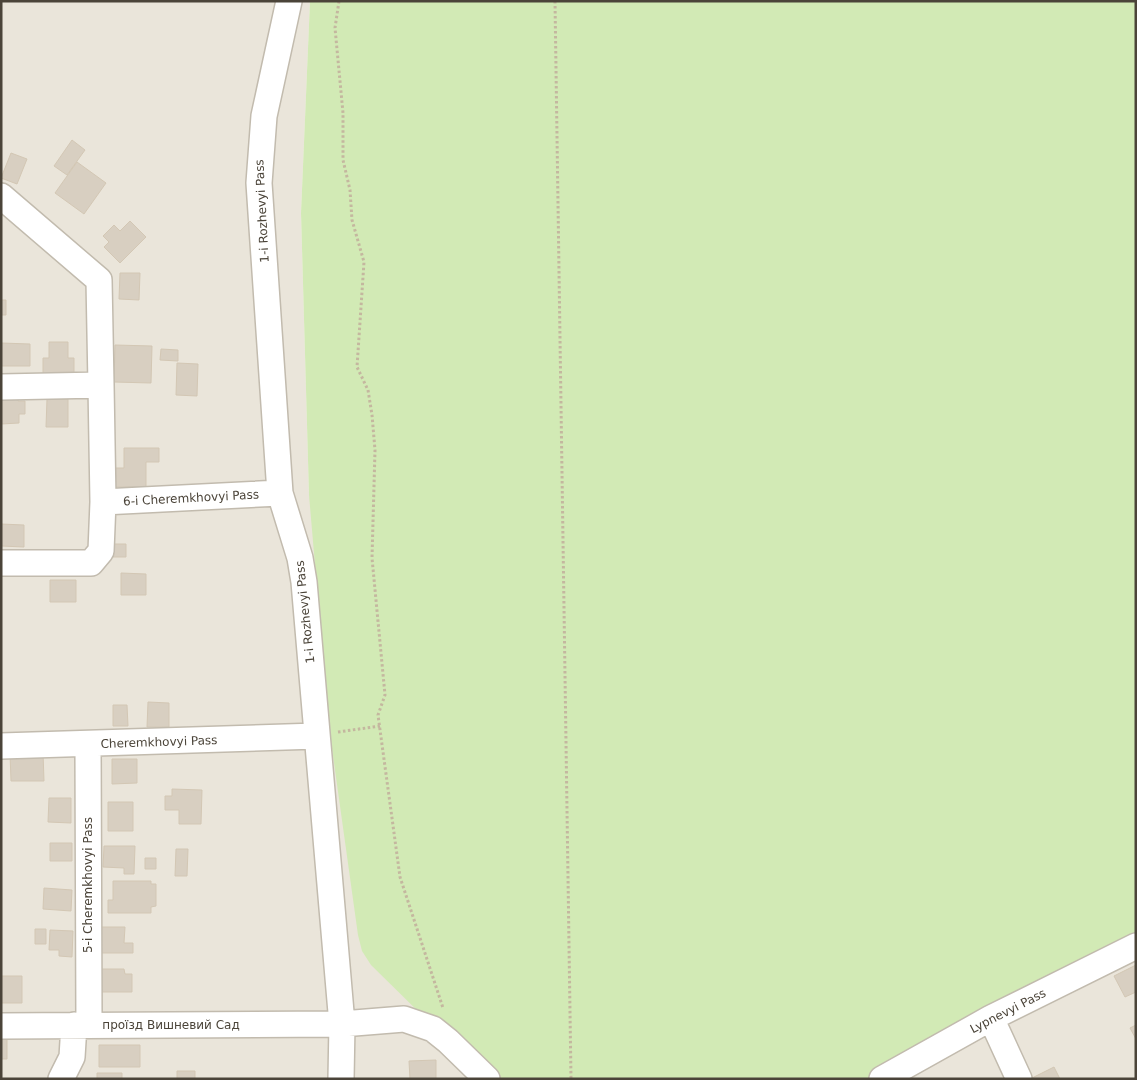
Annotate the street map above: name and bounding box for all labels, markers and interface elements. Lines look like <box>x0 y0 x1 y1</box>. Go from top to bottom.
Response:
street label: 1-i Rozhevyi Pass <box>252 159 272 263</box>
street label: 6-i Cheremkhovyi Pass <box>123 487 259 509</box>
street label: 1-i Rozhevyi Pass <box>293 560 317 664</box>
street label: Cheremkhovyi Pass <box>100 733 218 751</box>
street label: 5-i Cheremkhovyi Pass <box>81 817 95 953</box>
street label: Lypnevyi Pass <box>968 986 1048 1036</box>
street label: проїзд Вишневий Сад <box>102 1018 240 1032</box>

